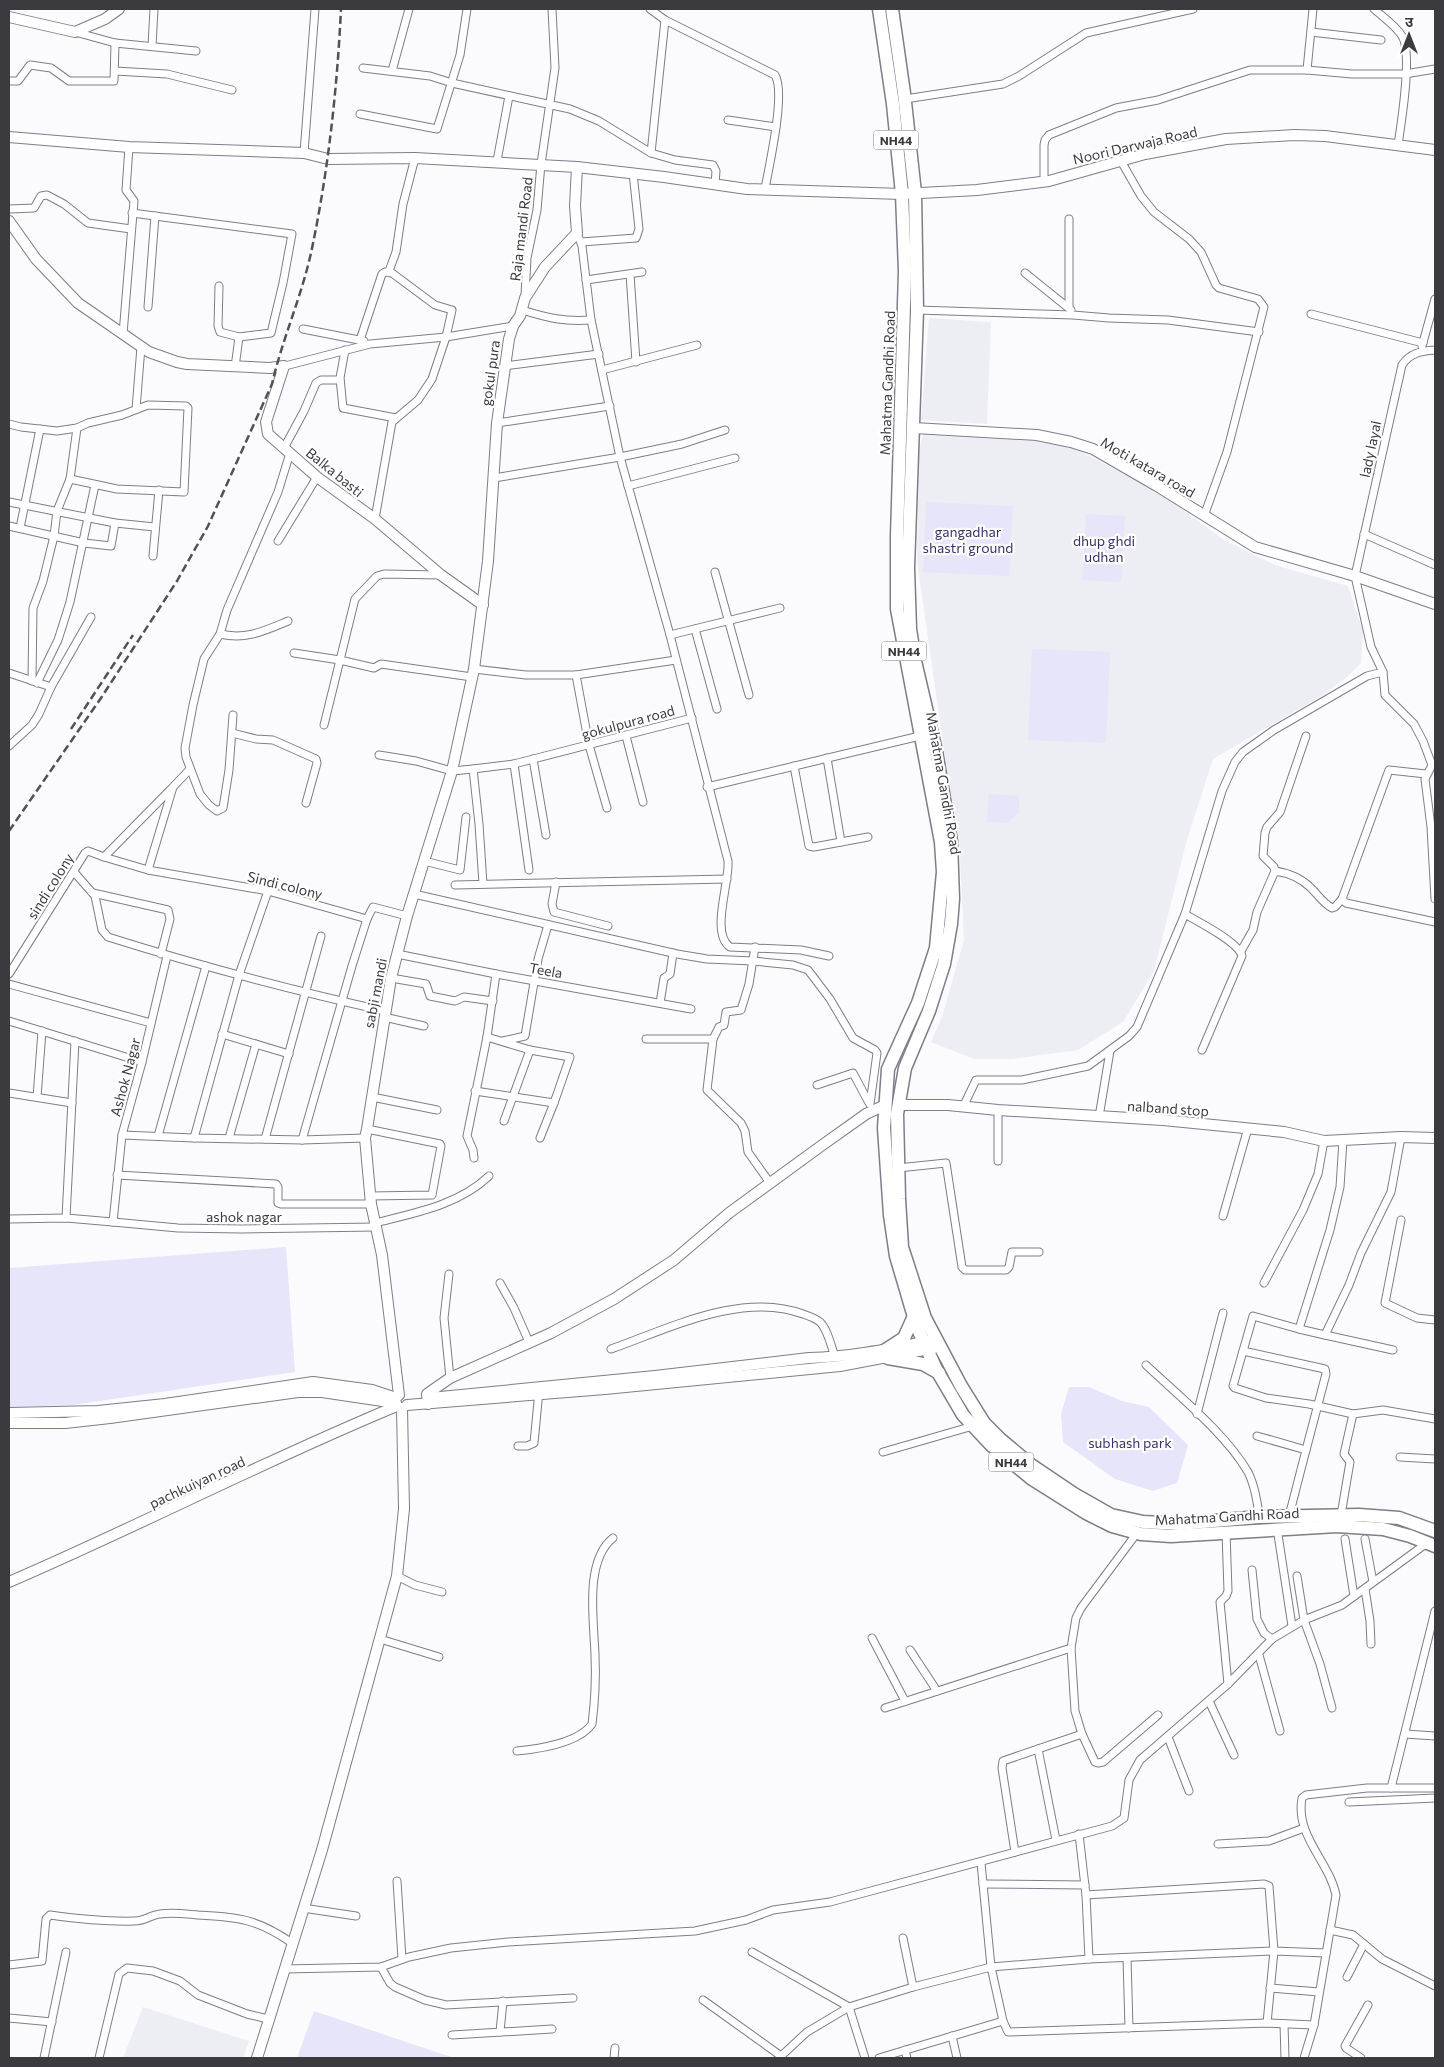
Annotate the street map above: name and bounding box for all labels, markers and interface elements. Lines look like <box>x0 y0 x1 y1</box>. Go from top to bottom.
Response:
north arrow <box>1384 10 1434 60</box>
text: उ <box>1405 13 1414 30</box>
street label: Noori Darwaja Road <box>1071 122 1199 168</box>
road number: NH44 <box>874 130 918 150</box>
street label: Raja mandi Road <box>506 176 536 282</box>
street label: Mahatma Gandhi Road <box>876 310 898 456</box>
street label: gokul pura <box>477 339 503 407</box>
street label: lady layal <box>1356 419 1384 479</box>
street label: Moti katara road <box>1098 433 1198 501</box>
street label: Balka basti <box>303 444 367 500</box>
park label: gangadhar shastri ground <box>923 523 1013 556</box>
park label: dhup ghdi udhan <box>1073 532 1135 565</box>
road number: NH44 <box>882 641 926 660</box>
street label: gokulpura road <box>580 701 676 743</box>
street label: Mahatma Gandhi Road <box>923 710 965 856</box>
street label: sindi colony <box>23 850 77 922</box>
street label: Sindi colony <box>246 867 324 903</box>
street label: sabji mandi <box>360 956 390 1030</box>
street label: Teela <box>528 959 564 981</box>
street label: Ashok Nagar <box>106 1035 144 1118</box>
street label: nalband stop <box>1127 1097 1209 1119</box>
street label: ashok nagar <box>206 1208 282 1225</box>
park label: subhash park <box>1088 1434 1172 1451</box>
street label: pachkuiyan road <box>146 1452 248 1512</box>
road number: NH44 <box>988 1452 1034 1471</box>
street label: Mahatma Gandhi Road <box>1154 1504 1300 1528</box>

